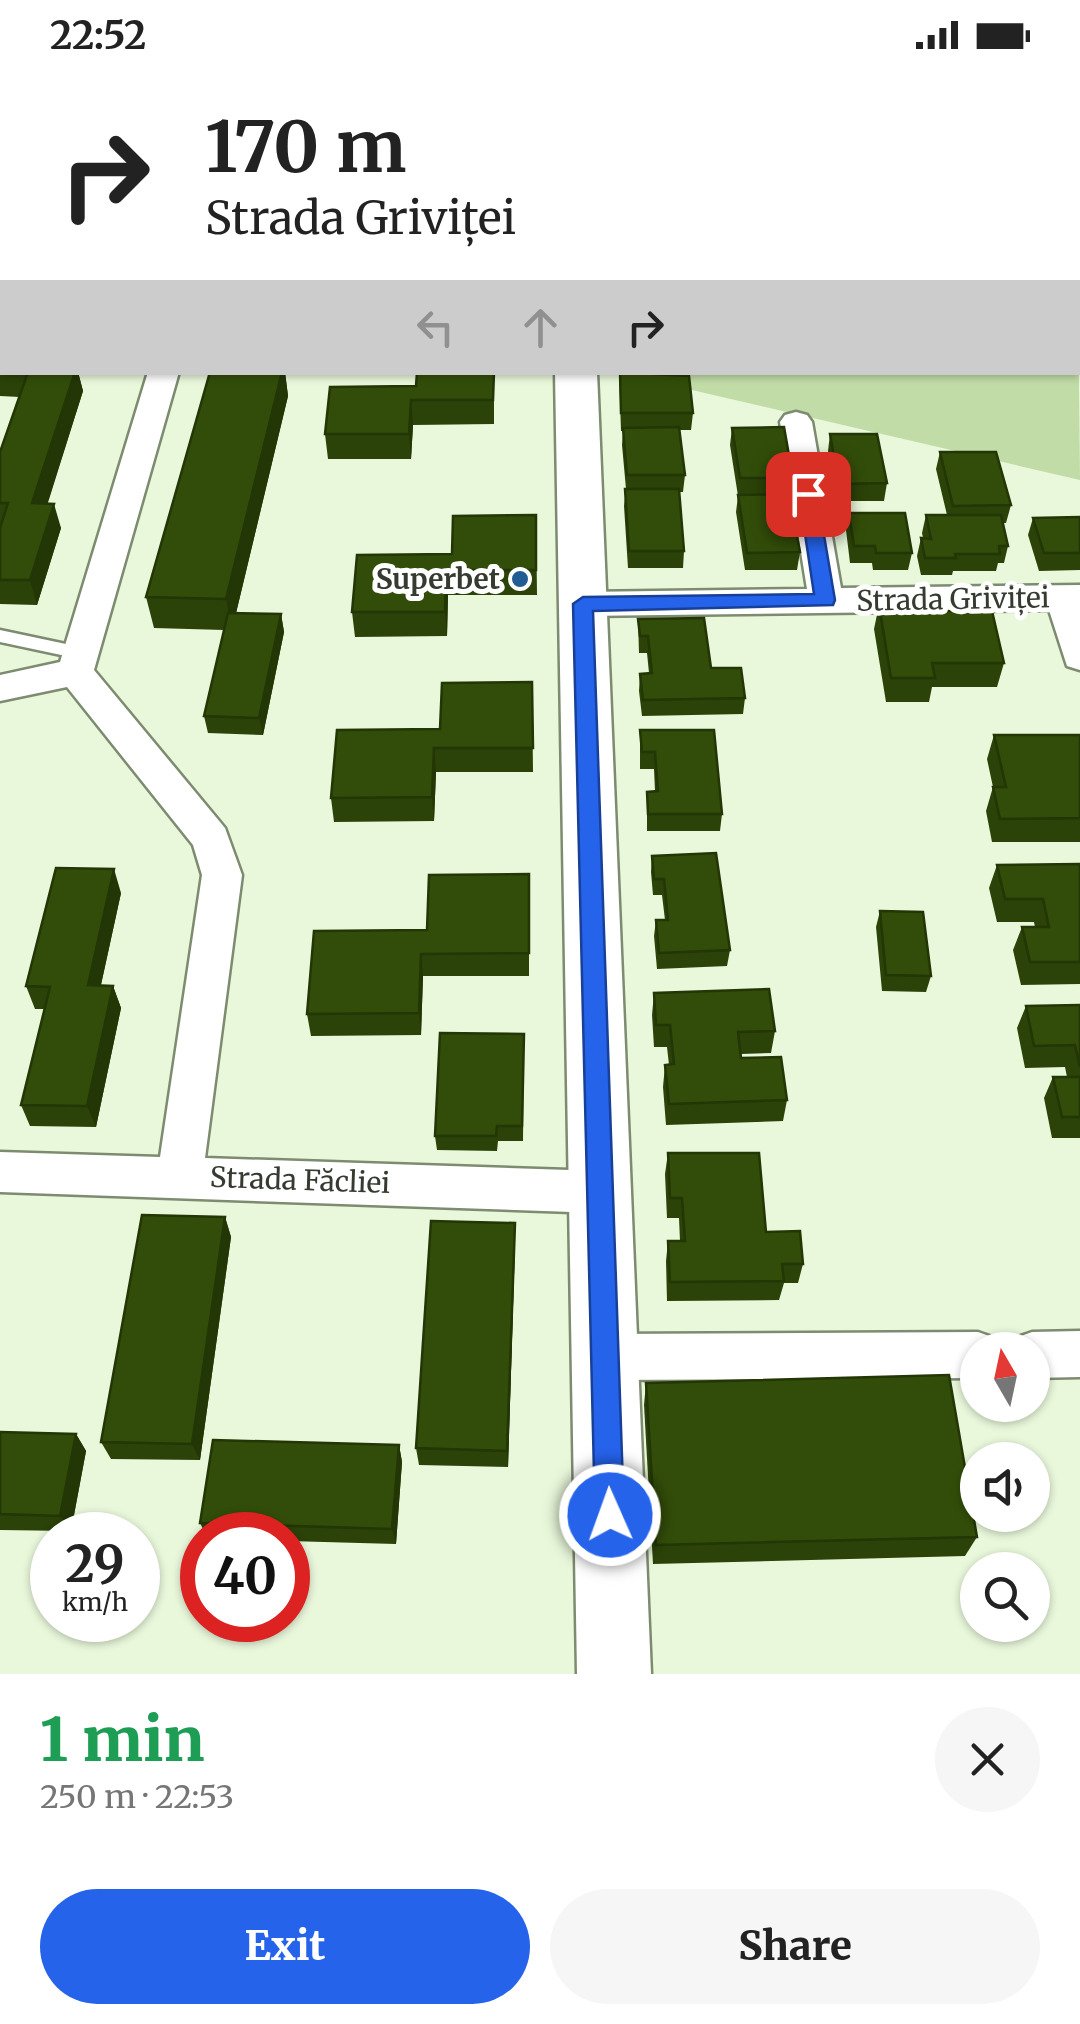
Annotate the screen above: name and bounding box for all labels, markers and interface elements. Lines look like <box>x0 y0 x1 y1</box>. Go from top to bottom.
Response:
text: 22:52 <box>50 12 146 59</box>
text: 170 m <box>205 103 406 191</box>
icon: right <box>40 110 170 240</box>
text: Strada Griviței <box>205 190 516 246</box>
icon: left <box>408 300 463 355</box>
icon: ahead <box>513 300 568 355</box>
icon: right <box>618 300 673 355</box>
pin <box>766 452 851 537</box>
icon: arrive <box>781 467 836 522</box>
place label: Superbet <box>376 561 500 597</box>
marker: Superbet <box>509 568 531 590</box>
street label: Strada Griviței <box>856 579 1050 619</box>
street label: Strada Făcliei <box>209 1159 391 1201</box>
north arrow <box>960 1332 1050 1422</box>
map controls <box>960 1332 1050 1642</box>
button: sound <box>960 1442 1050 1532</box>
position arrow <box>558 1463 662 1567</box>
speed limit sign: 40 <box>180 1512 310 1642</box>
text: 29 <box>65 1533 125 1596</box>
button: search <box>960 1552 1050 1642</box>
text: km/h <box>62 1586 128 1618</box>
text: 1 min <box>40 1702 204 1777</box>
button: close <box>935 1707 1040 1812</box>
text: 250 m · 22:53 <box>40 1777 234 1817</box>
button: Exit <box>40 1889 530 2004</box>
button: Share <box>550 1889 1040 2004</box>

